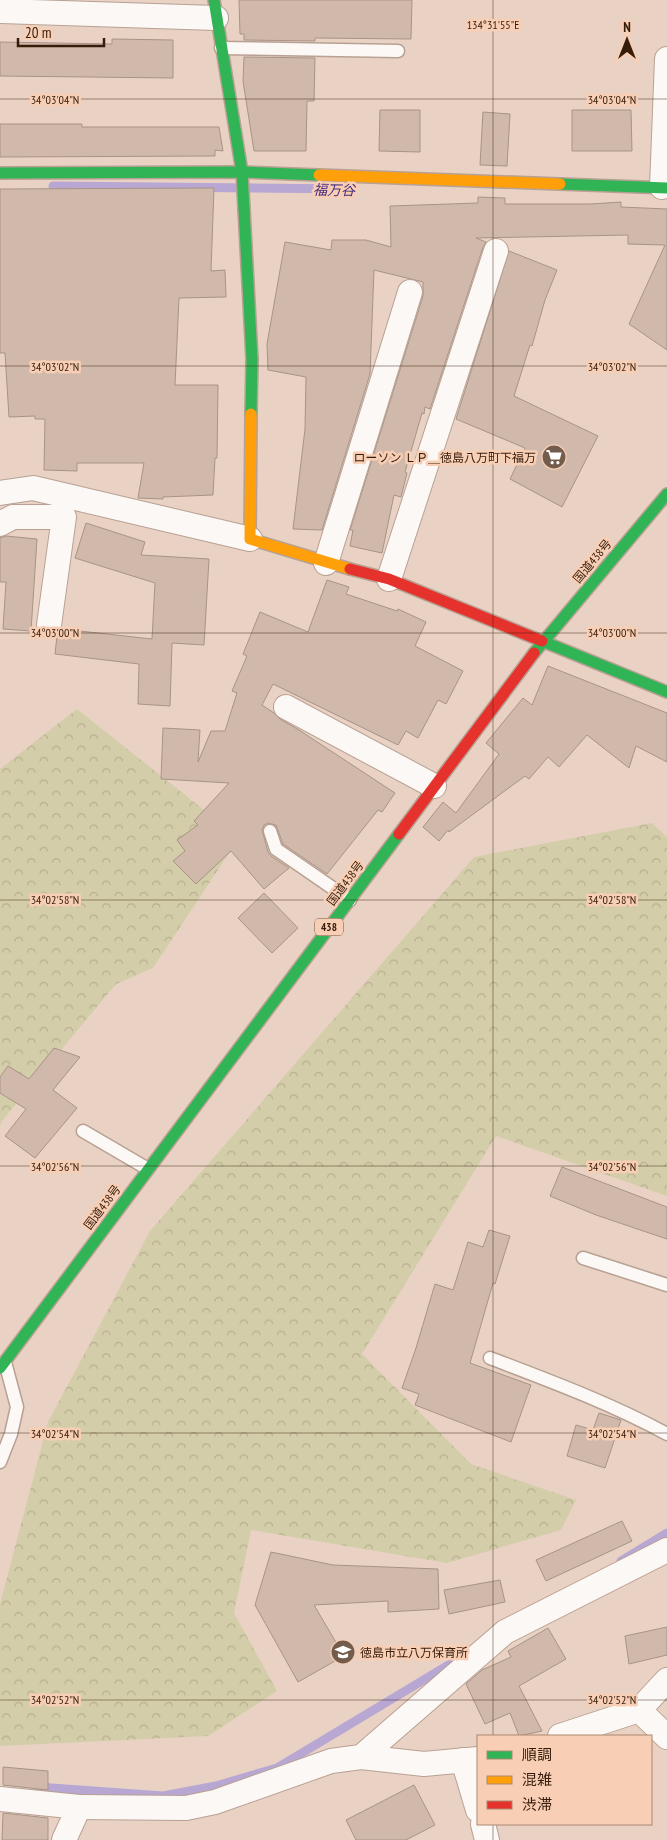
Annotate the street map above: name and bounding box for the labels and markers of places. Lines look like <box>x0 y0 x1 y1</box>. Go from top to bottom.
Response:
supermarket icon: ローソン ＬＰ＿徳島八万町下福万 <box>541 444 567 470</box>
place label: ローソン ＬＰ＿徳島八万町下福万 <box>353 450 536 465</box>
school or university icon: 徳島市立八万保育所 <box>330 1639 356 1665</box>
place label: 徳島市立八万保育所 <box>360 1645 468 1660</box>

